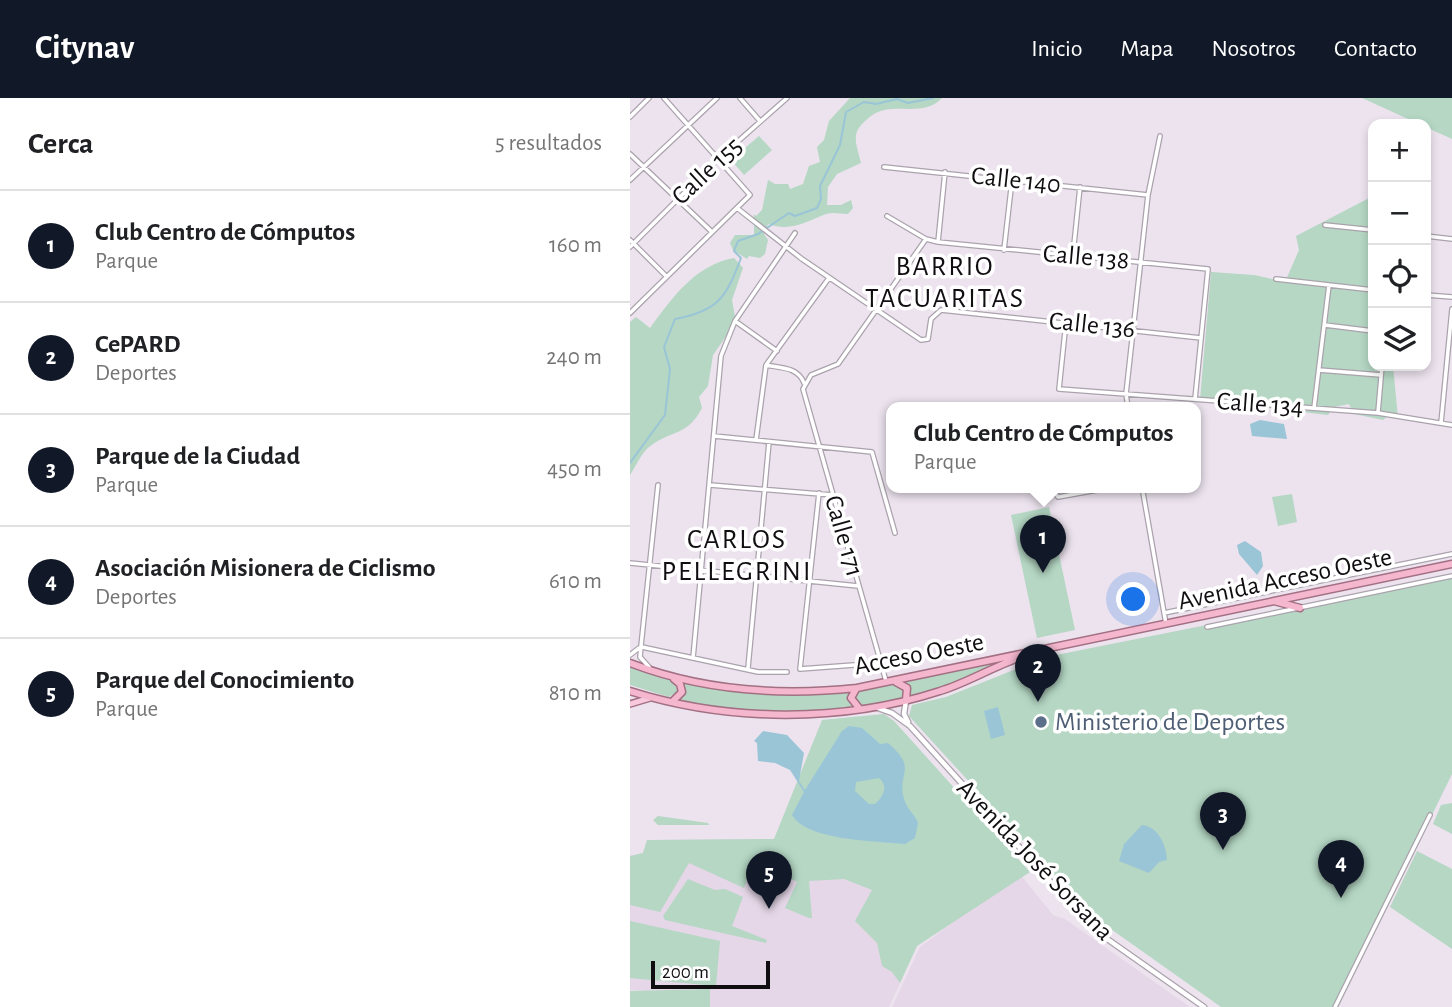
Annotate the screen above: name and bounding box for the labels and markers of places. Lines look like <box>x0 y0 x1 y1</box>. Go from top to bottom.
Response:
pin: 1 <box>1020 515 1066 573</box>
pin: 2 <box>1015 644 1061 702</box>
place label: Ministerio de Deportes <box>1055 709 1285 735</box>
marker: Ministerio de Deportes <box>1033 714 1049 730</box>
pin: 3 <box>1200 792 1246 850</box>
pin: 4 <box>1318 840 1364 898</box>
pin: 5 <box>746 851 792 909</box>

